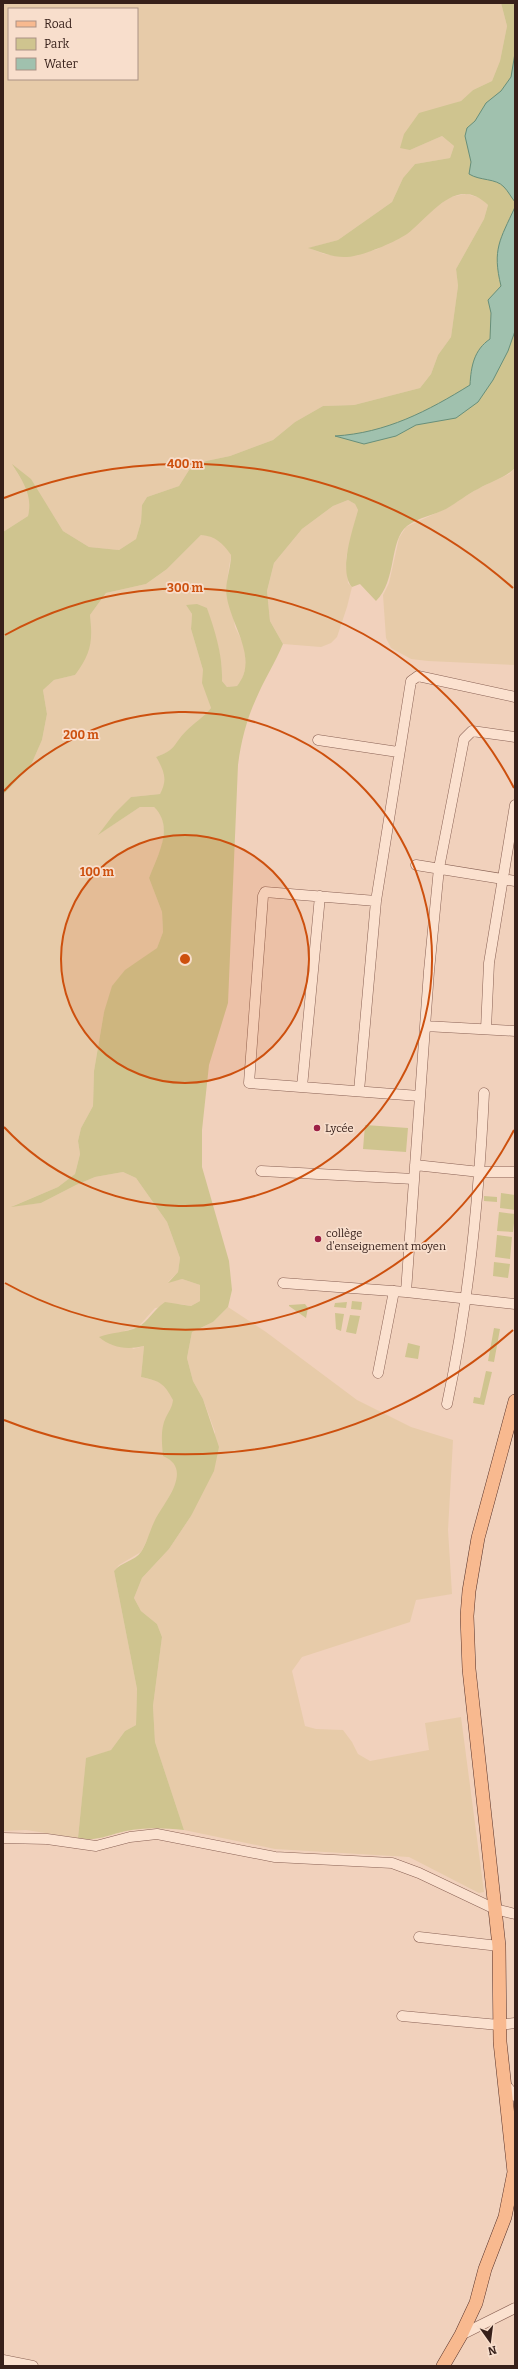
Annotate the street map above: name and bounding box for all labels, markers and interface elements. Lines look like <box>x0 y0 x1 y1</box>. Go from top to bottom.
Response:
legend <box>8 8 138 80</box>
text: Road <box>44 17 72 31</box>
text: Park <box>44 37 70 51</box>
text: Water <box>44 57 79 71</box>
text: 400 m <box>167 457 204 471</box>
text: 300 m <box>167 581 203 595</box>
text: 200 m <box>63 728 99 742</box>
text: 100 m <box>80 865 115 879</box>
centre of rings <box>178 952 192 966</box>
place label: Lycée <box>325 1122 354 1135</box>
marker: Lycée <box>312 1123 322 1133</box>
place label: collège d'enseignement moyen <box>326 1227 446 1253</box>
marker: collège d'enseignement moyen <box>313 1234 323 1244</box>
north arrow <box>470 2321 510 2361</box>
text: N <box>486 2343 498 2358</box>

